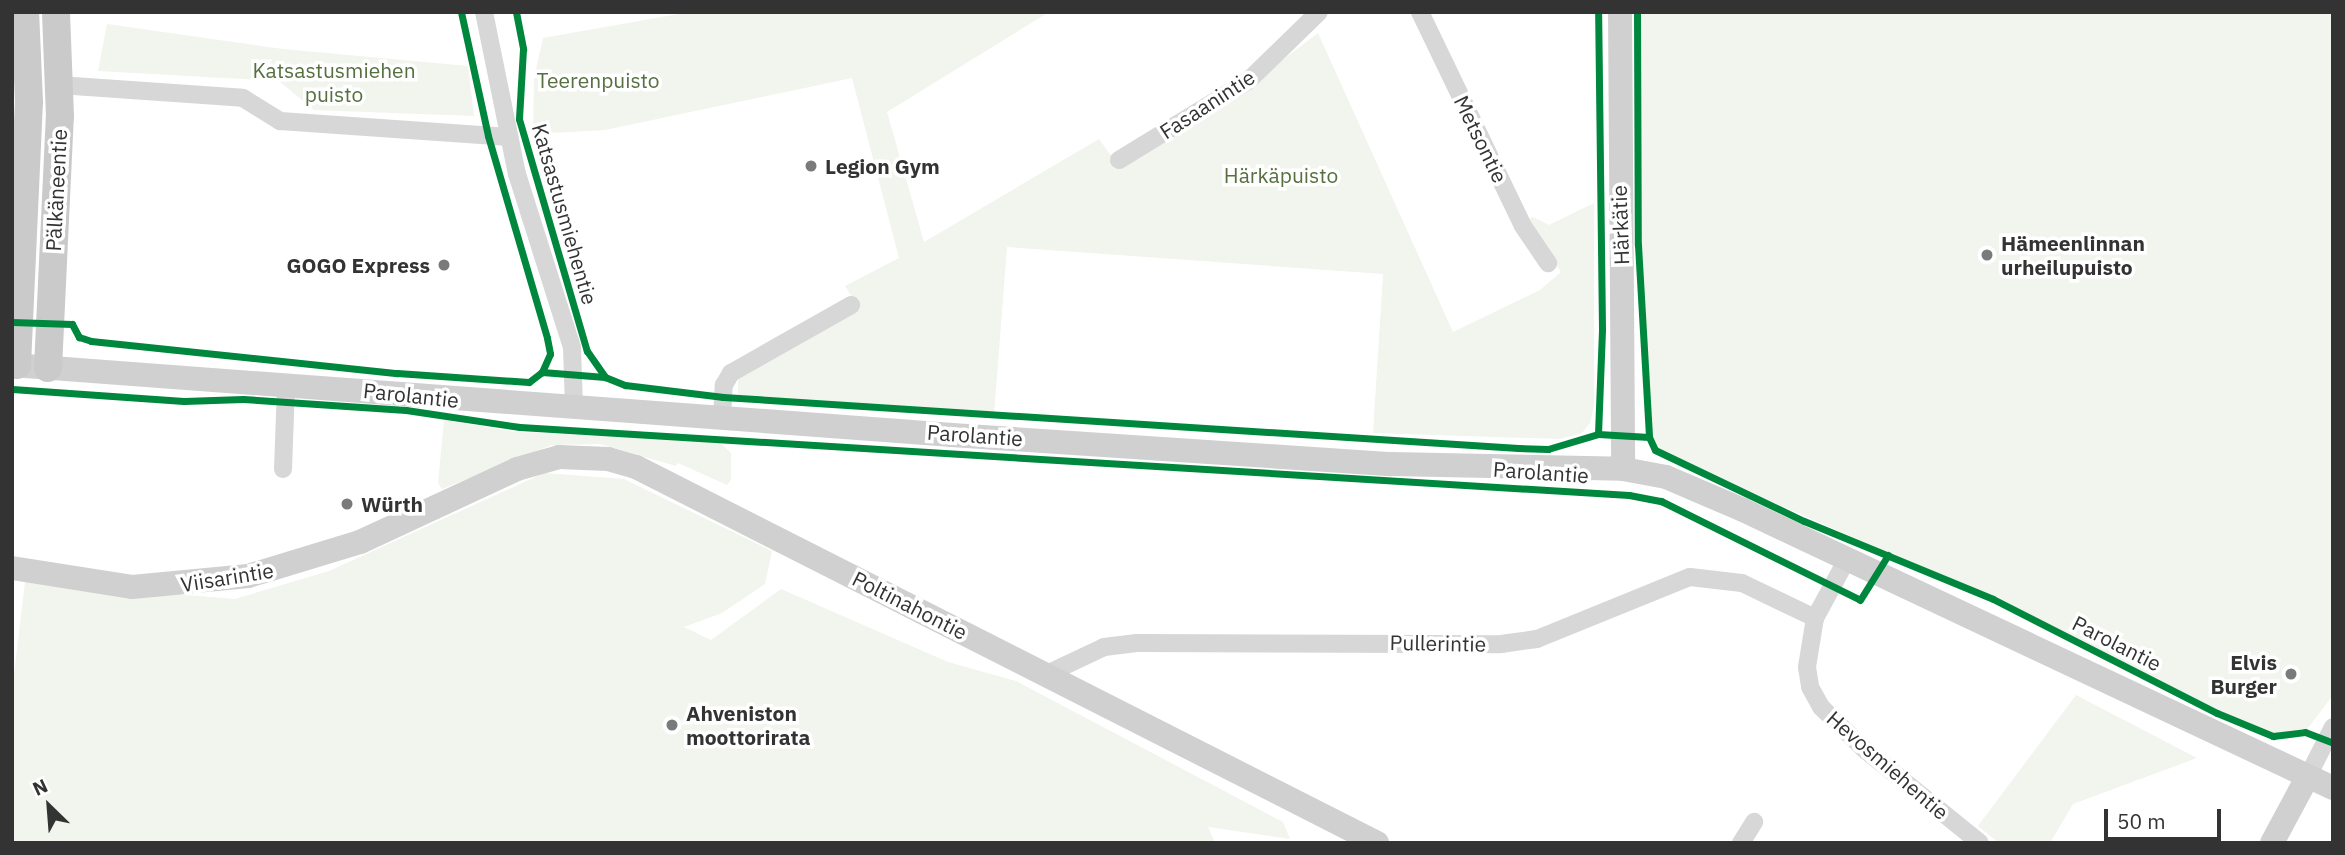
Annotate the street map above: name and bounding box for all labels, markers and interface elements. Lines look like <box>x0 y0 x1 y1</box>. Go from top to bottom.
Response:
park label: Katsastusmiehen puisto <box>252 57 416 107</box>
street label: Fasaanintie <box>1155 64 1259 144</box>
park label: Teerenpuisto <box>536 67 660 93</box>
street label: Metsontie <box>1449 91 1513 187</box>
street label: Katsastusmiehentie <box>527 121 603 307</box>
street label: Pälkäneentie <box>40 128 72 252</box>
place label: Legion Gym <box>825 153 940 179</box>
marker: Legion Gym <box>803 158 819 174</box>
park label: Härkäpuisto <box>1224 162 1338 188</box>
street label: Härkätie <box>1606 185 1634 265</box>
place label: Hämeenlinnan urheilupuisto <box>2001 230 2145 280</box>
marker: Hämeenlinnan urheilupuisto <box>1979 247 1995 263</box>
place label: GOGO Express <box>286 252 430 278</box>
marker: GOGO Express <box>436 257 452 273</box>
street label: Parolantie <box>362 377 460 413</box>
street label: Parolantie <box>926 419 1024 451</box>
street label: Parolantie <box>1492 456 1590 488</box>
place label: Würth <box>361 491 423 517</box>
marker: Würth <box>339 496 355 512</box>
street label: Viisarintie <box>179 557 275 597</box>
street label: Poltinahontie <box>849 565 971 645</box>
street label: Parolantie <box>2068 610 2166 676</box>
street label: Pullerintie <box>1390 630 1486 656</box>
place label: Elvis Burger <box>2211 649 2277 699</box>
marker: Elvis Burger <box>2283 666 2299 682</box>
place label: Ahveniston moottorirata <box>686 700 811 750</box>
street label: Hevosmiehentie <box>1822 705 1954 825</box>
marker: Ahveniston moottorirata <box>664 717 680 733</box>
north arrow <box>14 771 84 841</box>
text: N <box>29 773 51 801</box>
scale bar <box>2107 796 2224 840</box>
text: 50 m <box>2117 807 2166 835</box>

